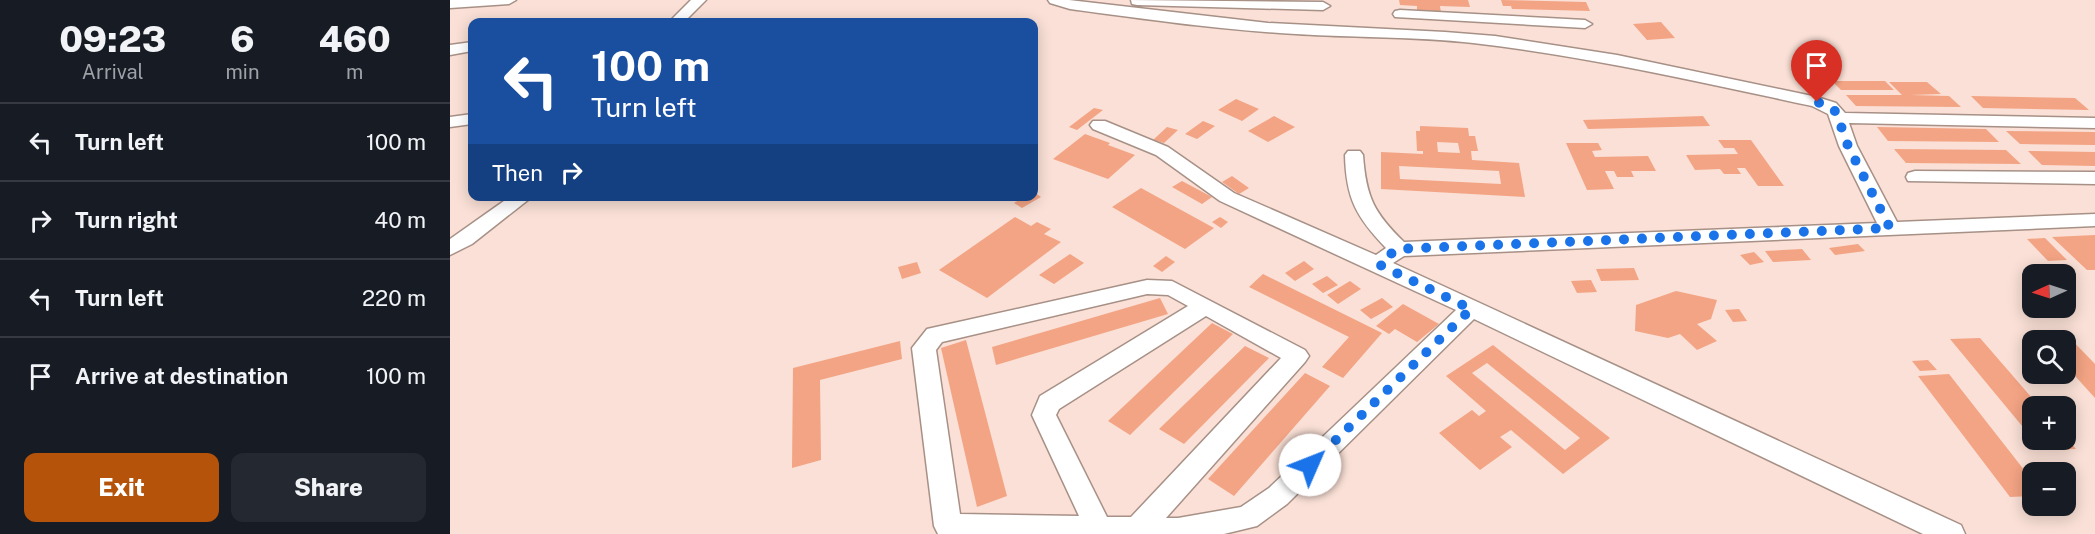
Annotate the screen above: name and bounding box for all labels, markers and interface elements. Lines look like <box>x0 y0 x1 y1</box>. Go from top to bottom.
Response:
text: 09:23 <box>59 18 166 60</box>
text: 6 <box>230 18 255 60</box>
text: 460 <box>319 18 391 60</box>
pin <box>1791 40 1842 102</box>
text: 100 m <box>591 41 710 90</box>
icon: left <box>492 42 570 120</box>
icon: arrive <box>1800 49 1833 82</box>
text: Arrival <box>82 60 144 84</box>
text: min <box>226 60 259 84</box>
text: m <box>346 60 363 84</box>
text: Turn left <box>591 91 697 123</box>
icon: left <box>24 126 57 159</box>
text: Turn left <box>75 129 164 155</box>
text: 100 m <box>366 129 426 155</box>
icon: right <box>555 156 588 189</box>
text: Then <box>492 160 543 186</box>
icon: right <box>24 204 57 237</box>
text: Turn right <box>75 207 178 233</box>
text: 40 m <box>374 207 426 233</box>
north arrow <box>2022 264 2076 318</box>
map controls <box>2022 264 2076 516</box>
icon: left <box>24 282 57 315</box>
text: Turn left <box>75 285 164 311</box>
text: 220 m <box>362 285 426 311</box>
button: search <box>2022 330 2076 384</box>
icon: arrive <box>24 360 57 393</box>
text: Arrive at destination <box>75 363 288 389</box>
text: 100 m <box>366 363 426 389</box>
button: + <box>2022 396 2076 450</box>
position arrow <box>1278 433 1342 497</box>
button: Exit <box>24 453 219 522</box>
button: Share <box>231 453 426 522</box>
button: − <box>2022 462 2076 516</box>

